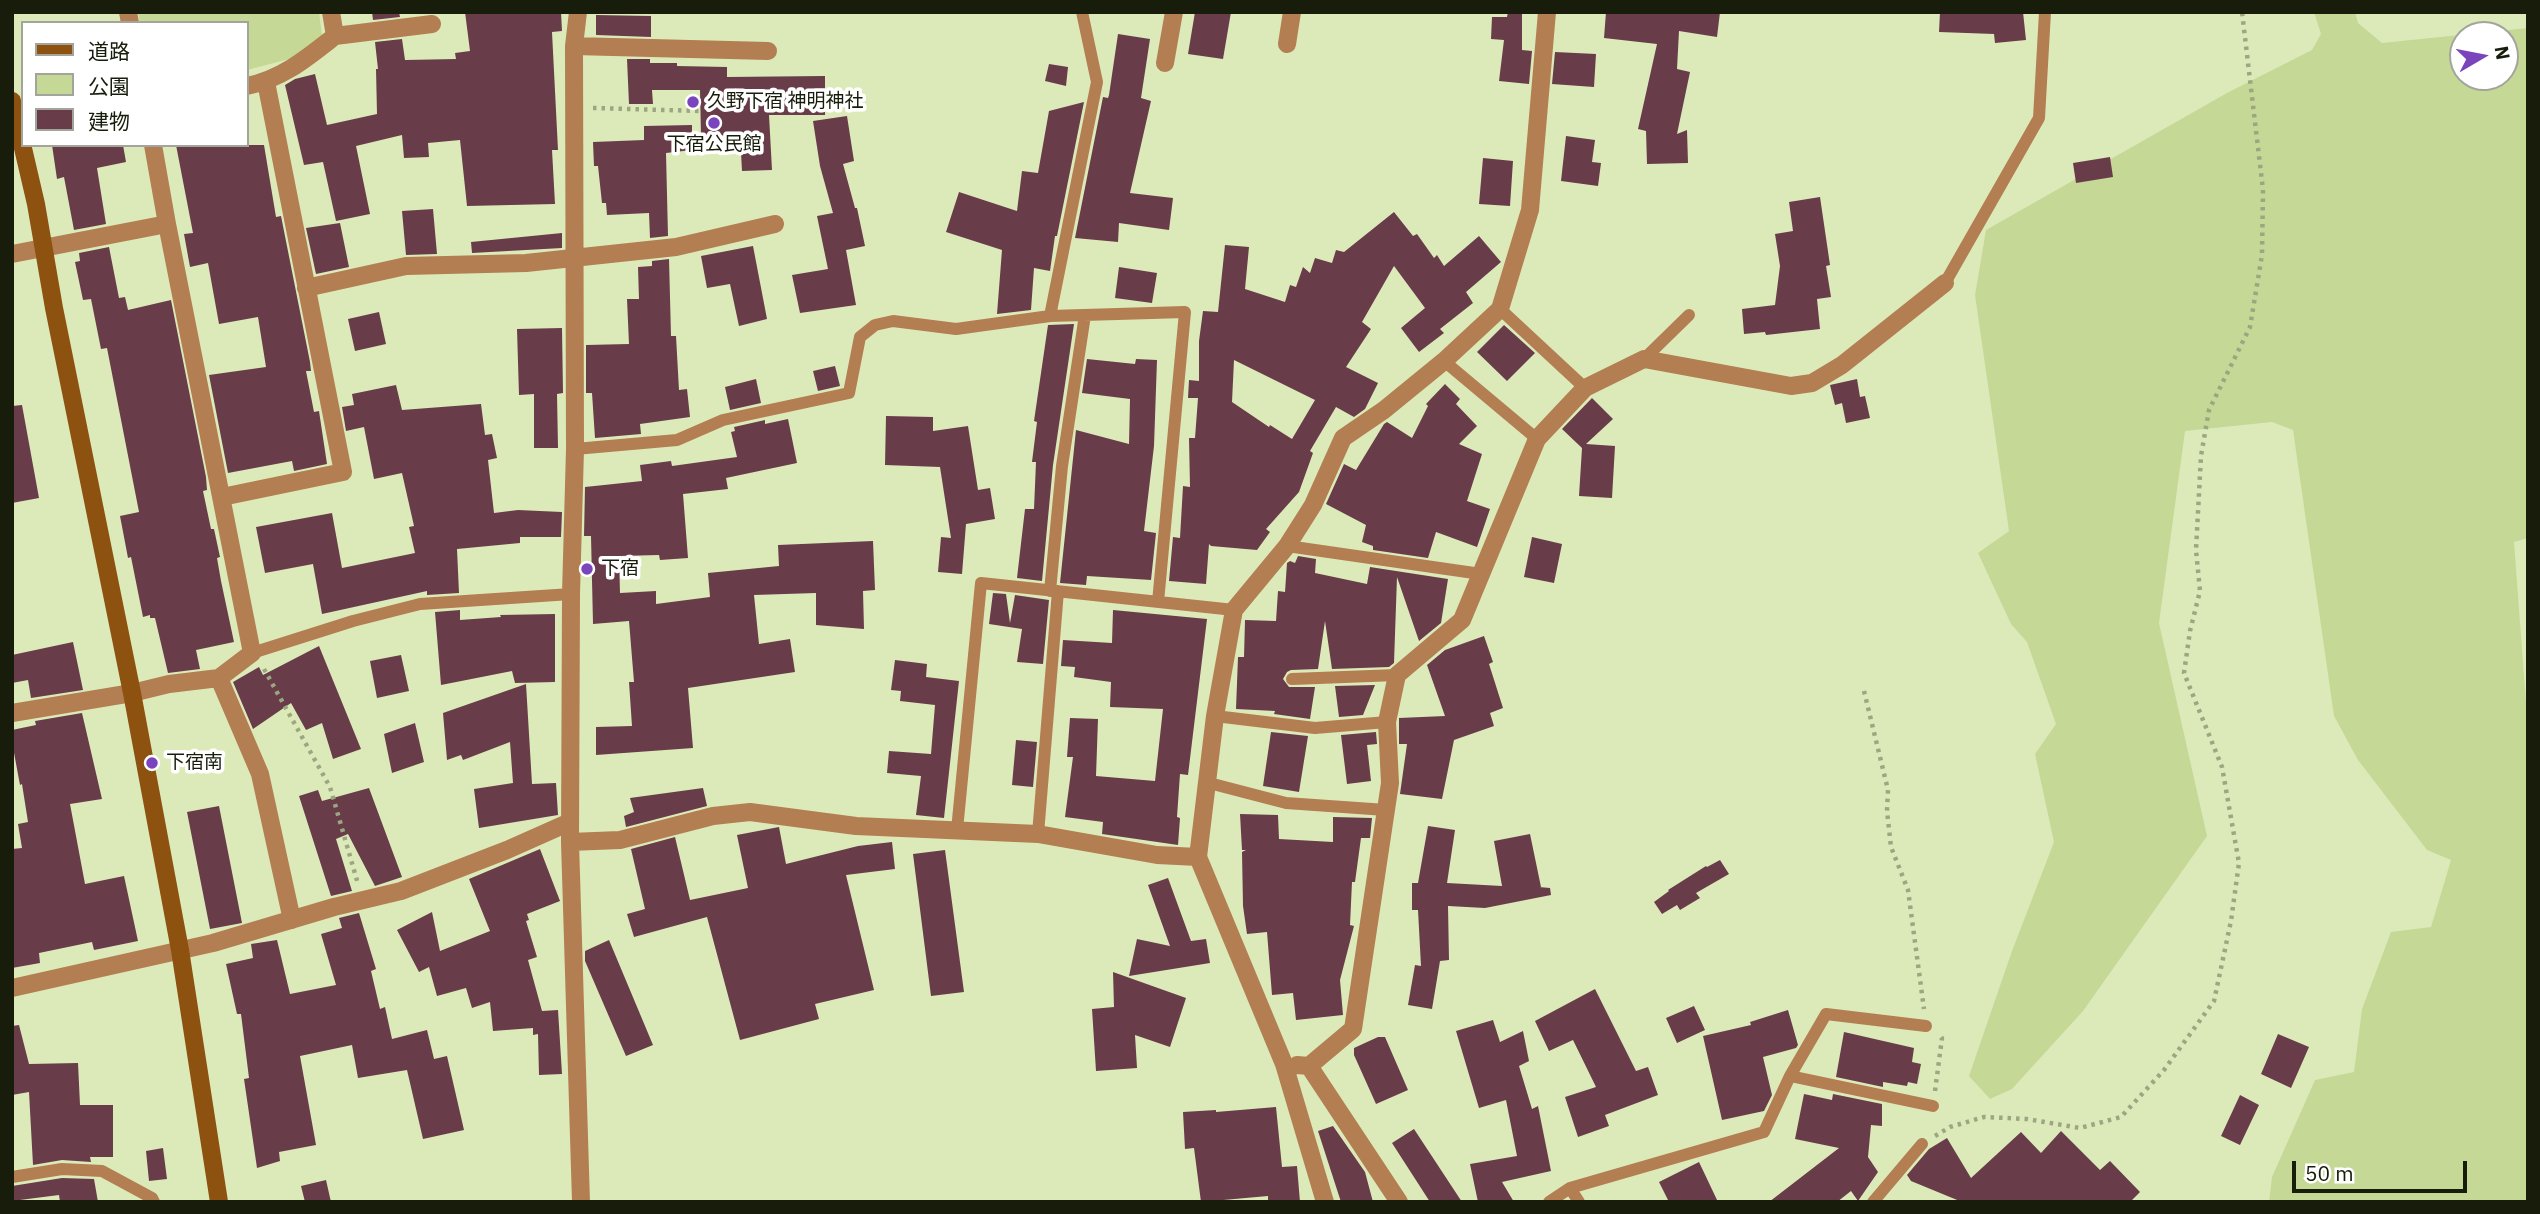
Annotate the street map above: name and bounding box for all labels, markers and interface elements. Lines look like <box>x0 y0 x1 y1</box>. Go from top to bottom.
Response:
legend <box>21 21 248 147</box>
north arrow <box>2449 21 2519 91</box>
text: 道路 <box>88 37 130 65</box>
text: N <box>2490 44 2516 62</box>
text: 公園 <box>88 72 130 100</box>
place label: 久野下宿 神明神社 <box>707 91 863 113</box>
marker: 久野下宿 神明神社 <box>685 94 701 110</box>
text: 建物 <box>88 107 130 135</box>
marker: 下宿公民館 <box>706 115 722 131</box>
place label: 下宿公民館 <box>667 134 761 156</box>
place label: 下宿 <box>601 558 639 580</box>
marker: 下宿 <box>579 561 595 577</box>
place label: 下宿南 <box>166 752 223 774</box>
marker: 下宿南 <box>144 755 160 771</box>
scale bar <box>2295 1148 2470 1192</box>
text: 50 m <box>2305 1159 2354 1187</box>

